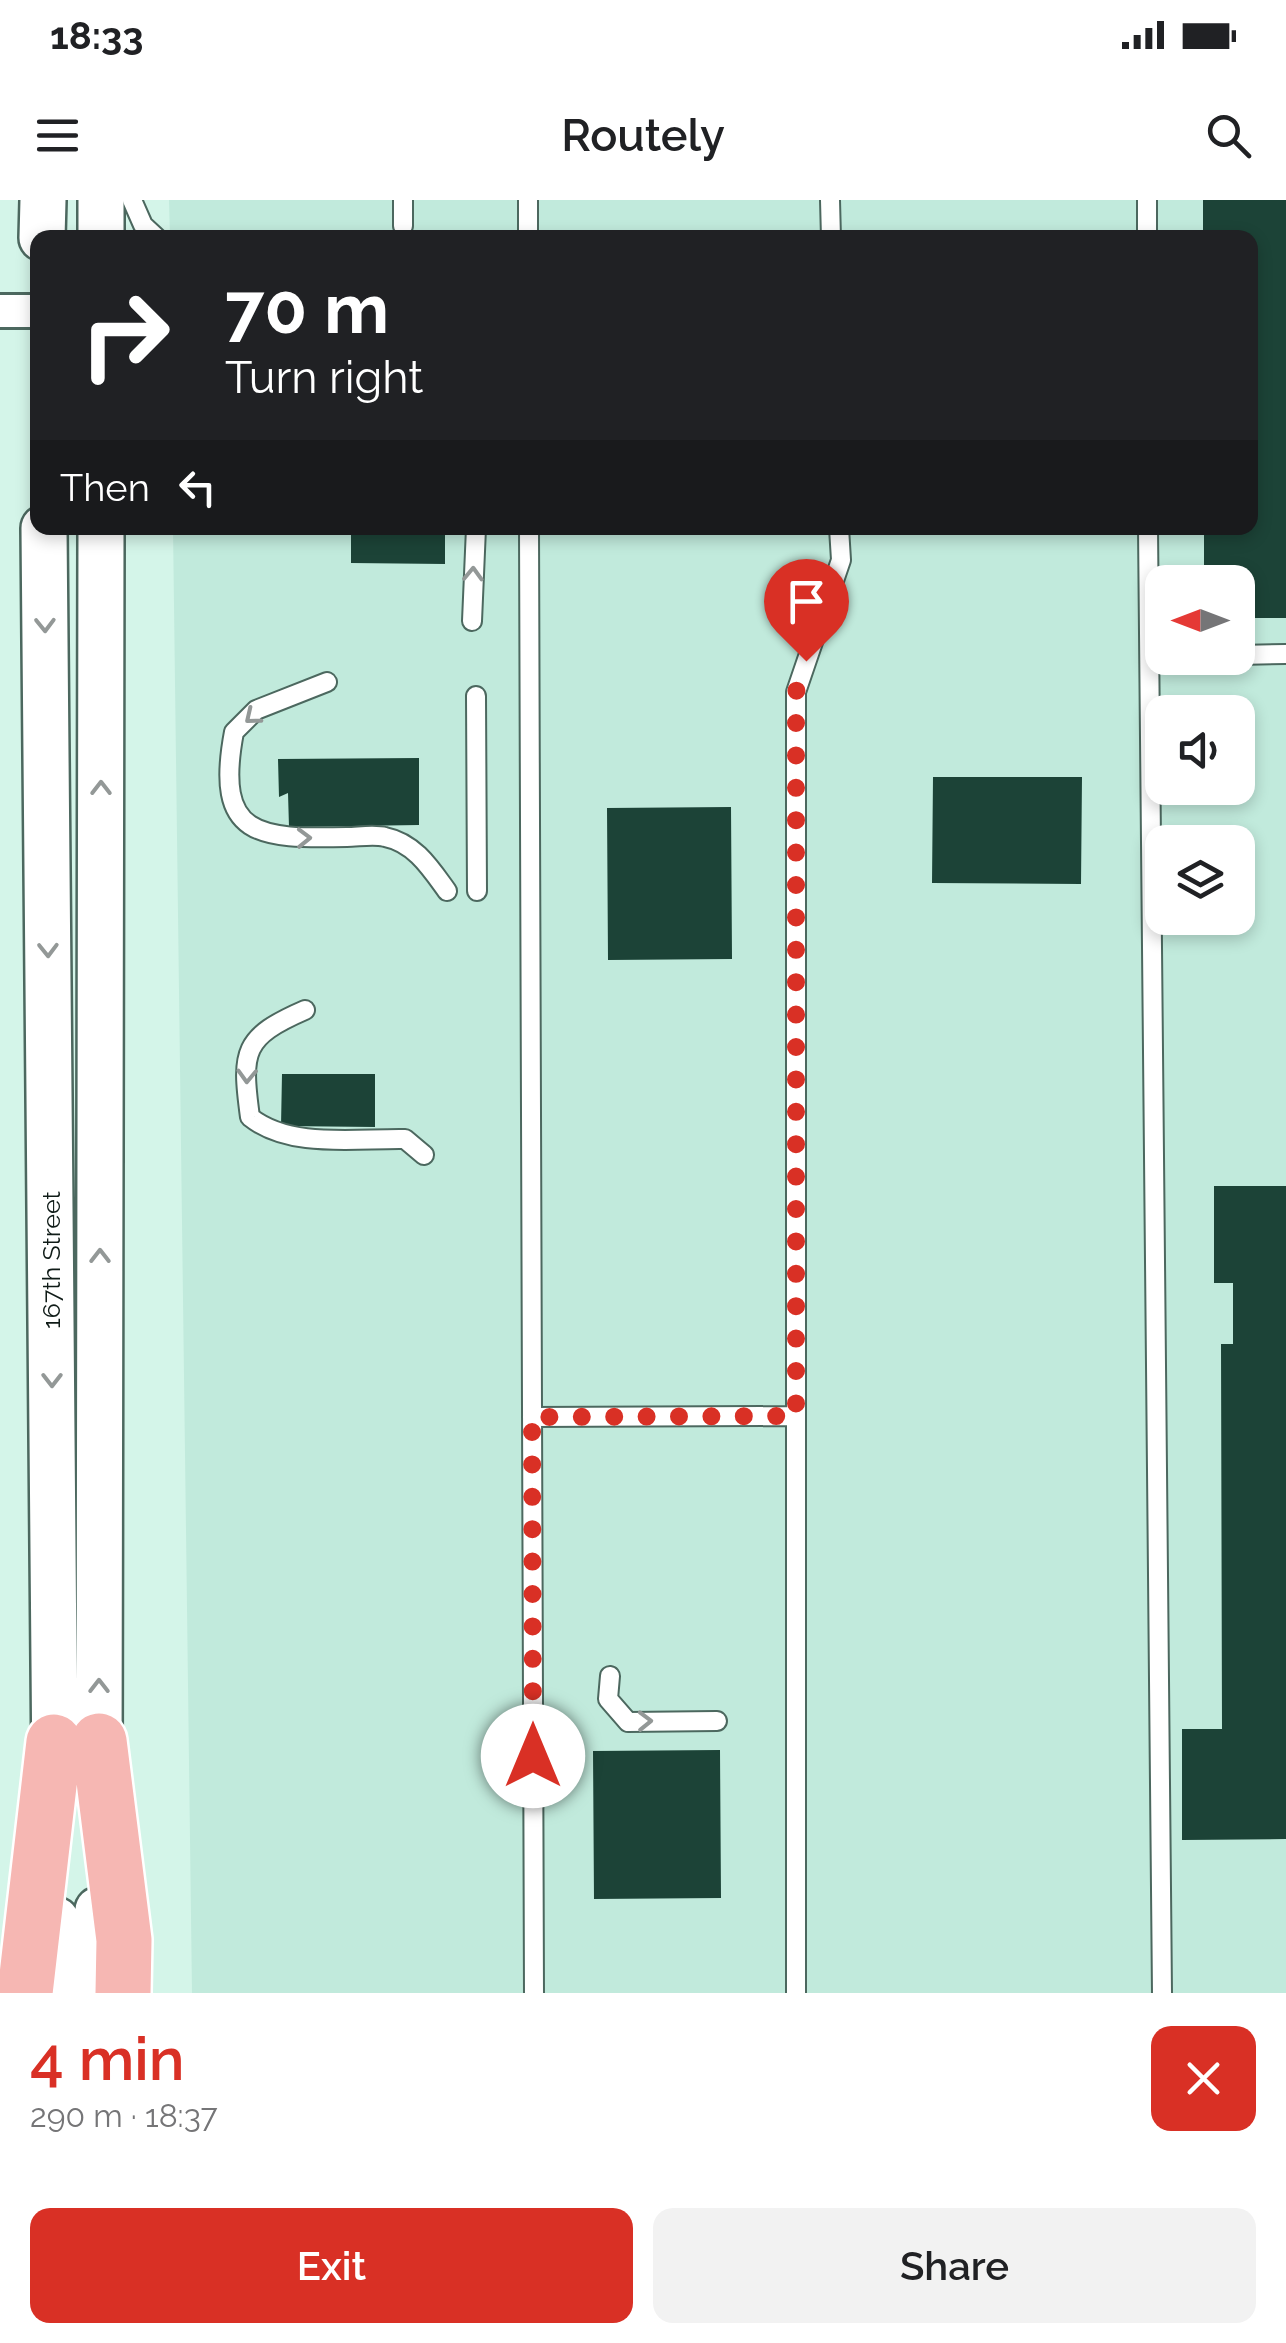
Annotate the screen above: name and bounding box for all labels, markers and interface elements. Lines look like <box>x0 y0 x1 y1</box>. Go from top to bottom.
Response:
text: 18:33 <box>50 13 144 58</box>
icon: menu <box>30 108 85 163</box>
icon: search <box>1201 108 1256 163</box>
text: Routely <box>561 109 725 162</box>
text: 70 m <box>225 267 389 349</box>
icon: right <box>60 270 190 400</box>
text: Turn right <box>225 351 423 404</box>
icon: left <box>170 460 225 515</box>
text: Then <box>60 465 150 510</box>
pin <box>764 559 849 662</box>
north arrow <box>1145 565 1255 675</box>
map controls <box>1145 565 1255 935</box>
one-way arrow <box>462 566 483 582</box>
icon: arrive <box>779 574 834 629</box>
one-way arrow <box>34 618 56 633</box>
button: sound <box>1145 695 1255 805</box>
one-way arrow <box>245 705 263 723</box>
one-way arrow <box>90 779 112 794</box>
button: layers <box>1145 825 1255 935</box>
one-way arrow <box>297 828 313 849</box>
one-way arrow <box>38 942 59 958</box>
one-way arrow <box>237 1069 258 1085</box>
street label: 167th Street <box>36 1190 66 1329</box>
one-way arrow <box>89 1247 111 1262</box>
one-way arrow <box>41 1372 63 1388</box>
one-way arrow <box>88 1677 110 1692</box>
position arrow <box>481 1704 585 1808</box>
one-way arrow <box>638 1711 653 1732</box>
text: 4 min <box>30 2024 185 2094</box>
button: close <box>1151 2026 1256 2131</box>
text: 290 m · 18:37 <box>30 2097 218 2134</box>
button: Exit <box>30 2208 633 2323</box>
button: Share <box>653 2208 1256 2323</box>

